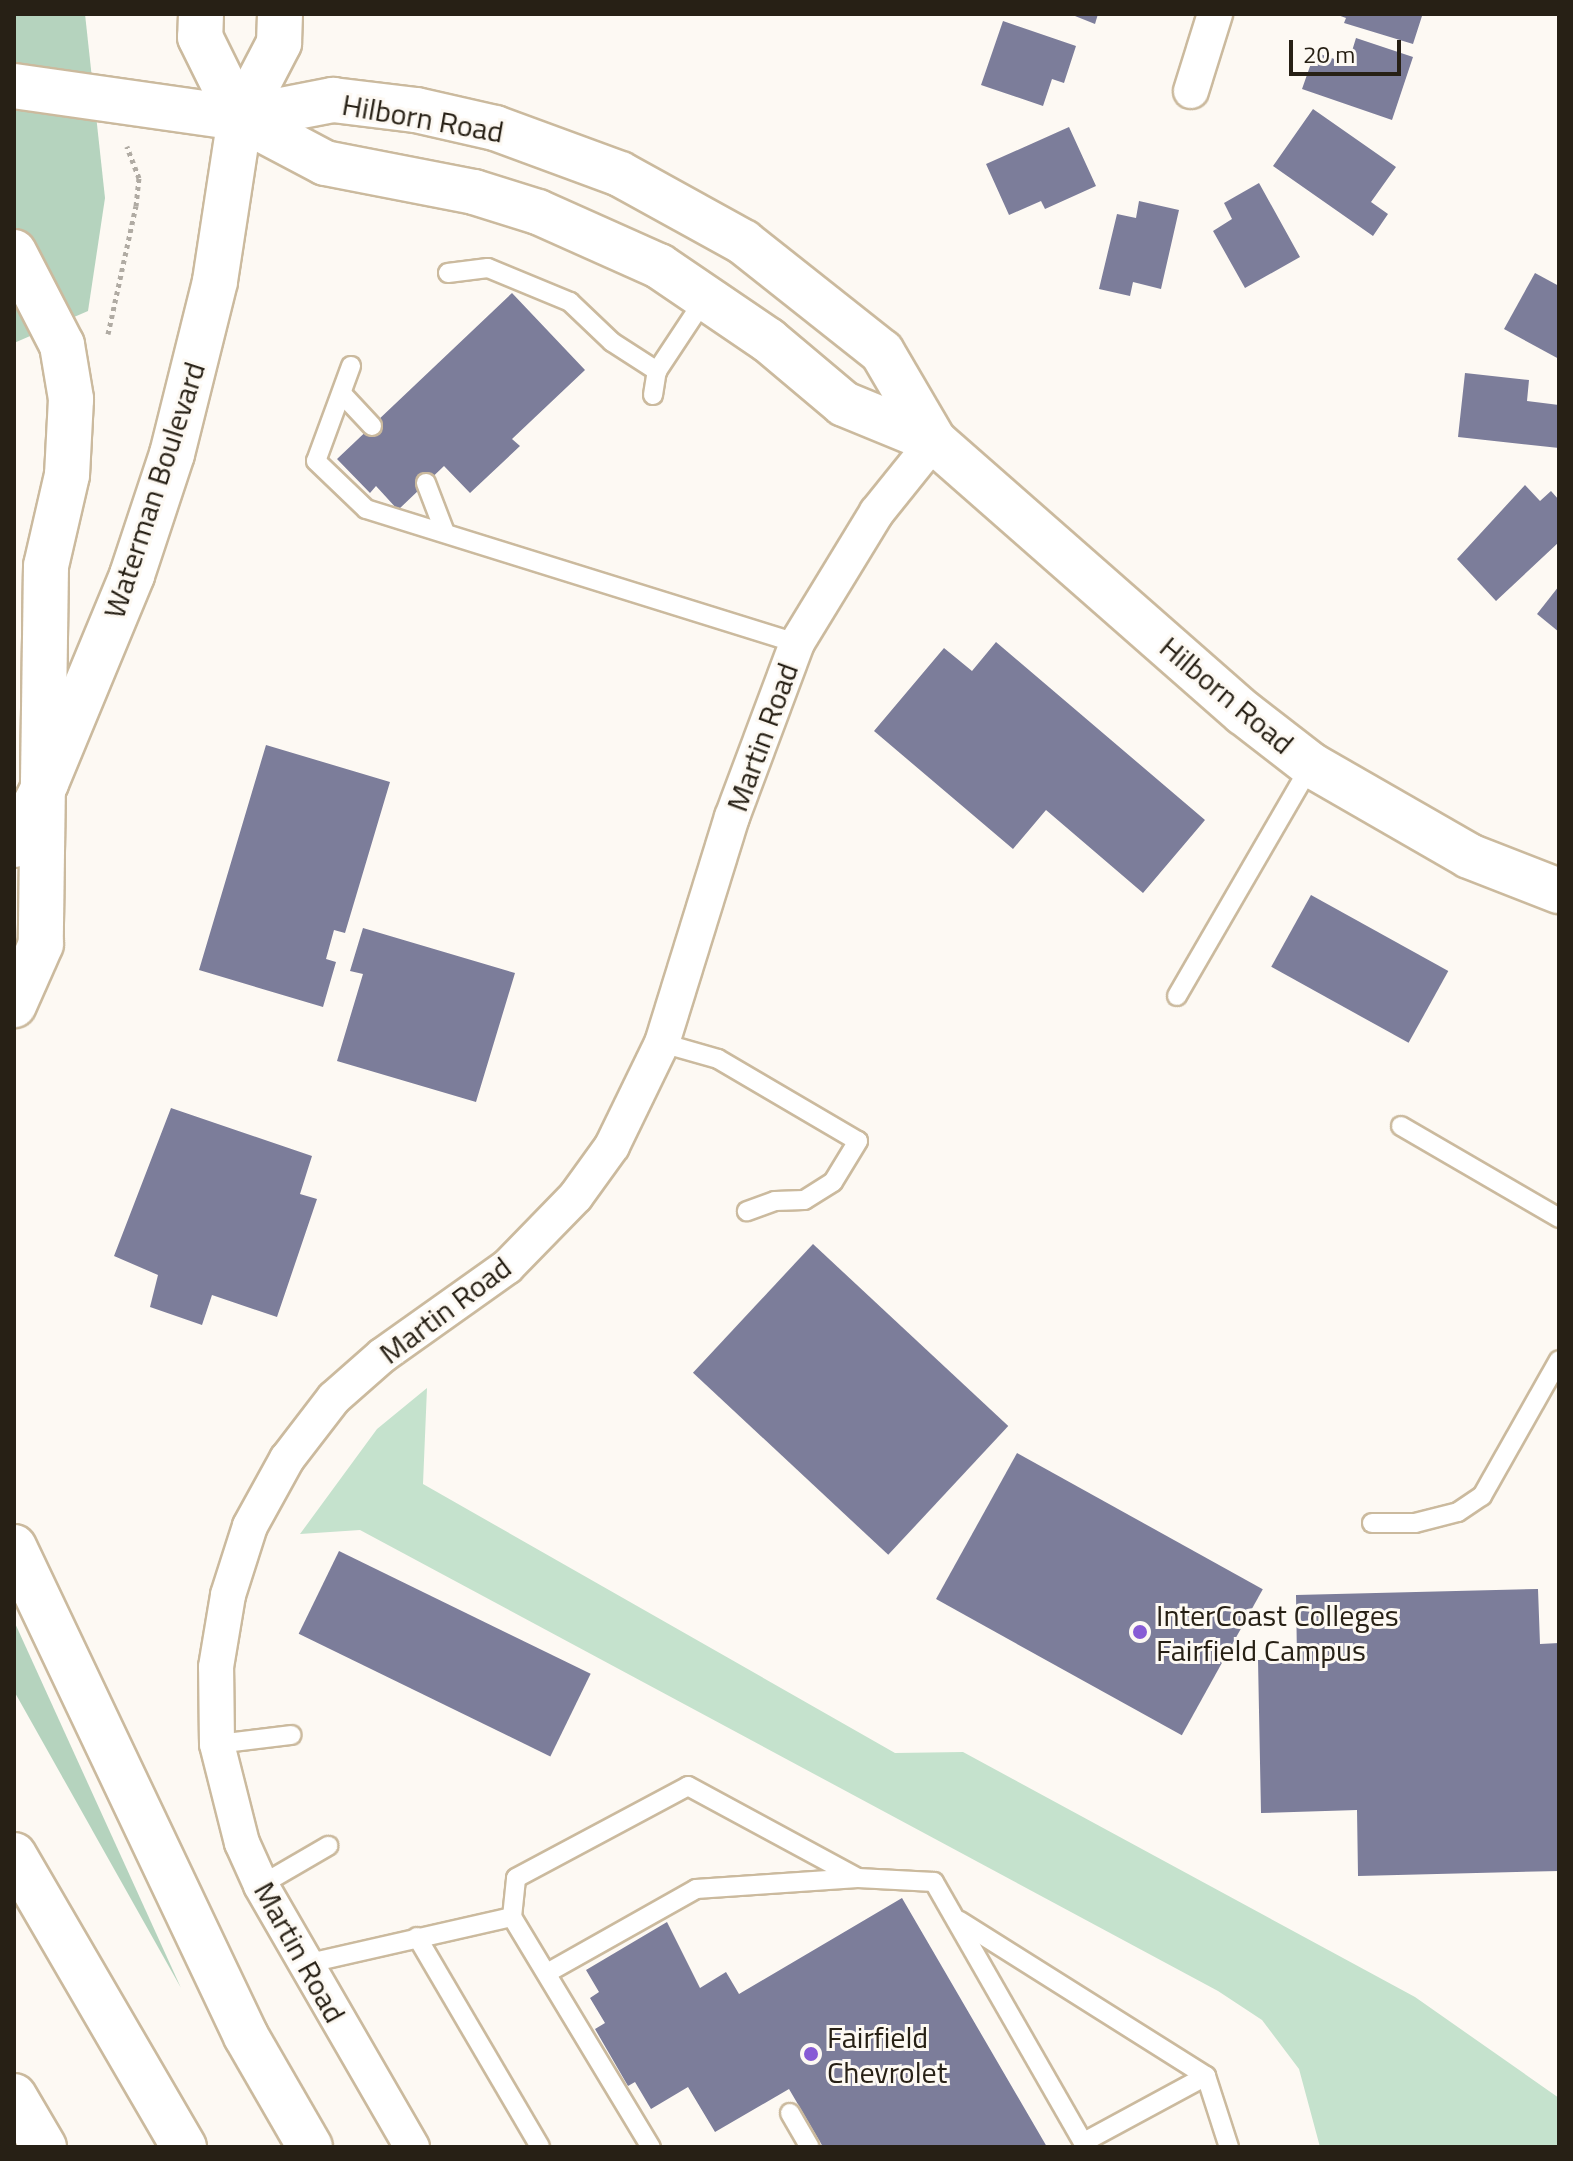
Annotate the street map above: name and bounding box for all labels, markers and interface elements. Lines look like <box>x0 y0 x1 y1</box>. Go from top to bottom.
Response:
scale bar <box>1293 24 1405 74</box>
text: 20 m <box>1303 36 1355 72</box>
street label: Hilborn Road <box>339 86 507 150</box>
street label: Waterman Boulevard <box>96 357 212 623</box>
street label: Hilborn Road <box>1153 629 1301 761</box>
street label: Martin Road <box>719 658 805 816</box>
street label: Martin Road <box>372 1249 518 1371</box>
place label: InterCoast Colleges Fairfield Campus <box>1156 1597 1399 1668</box>
marker: InterCoast Colleges Fairfield Campus <box>1131 1623 1149 1641</box>
street label: Martin Road <box>247 1875 353 2029</box>
place label: Fairfield Chevrolet <box>827 2019 947 2090</box>
marker: Fairfield Chevrolet <box>802 2045 820 2063</box>

